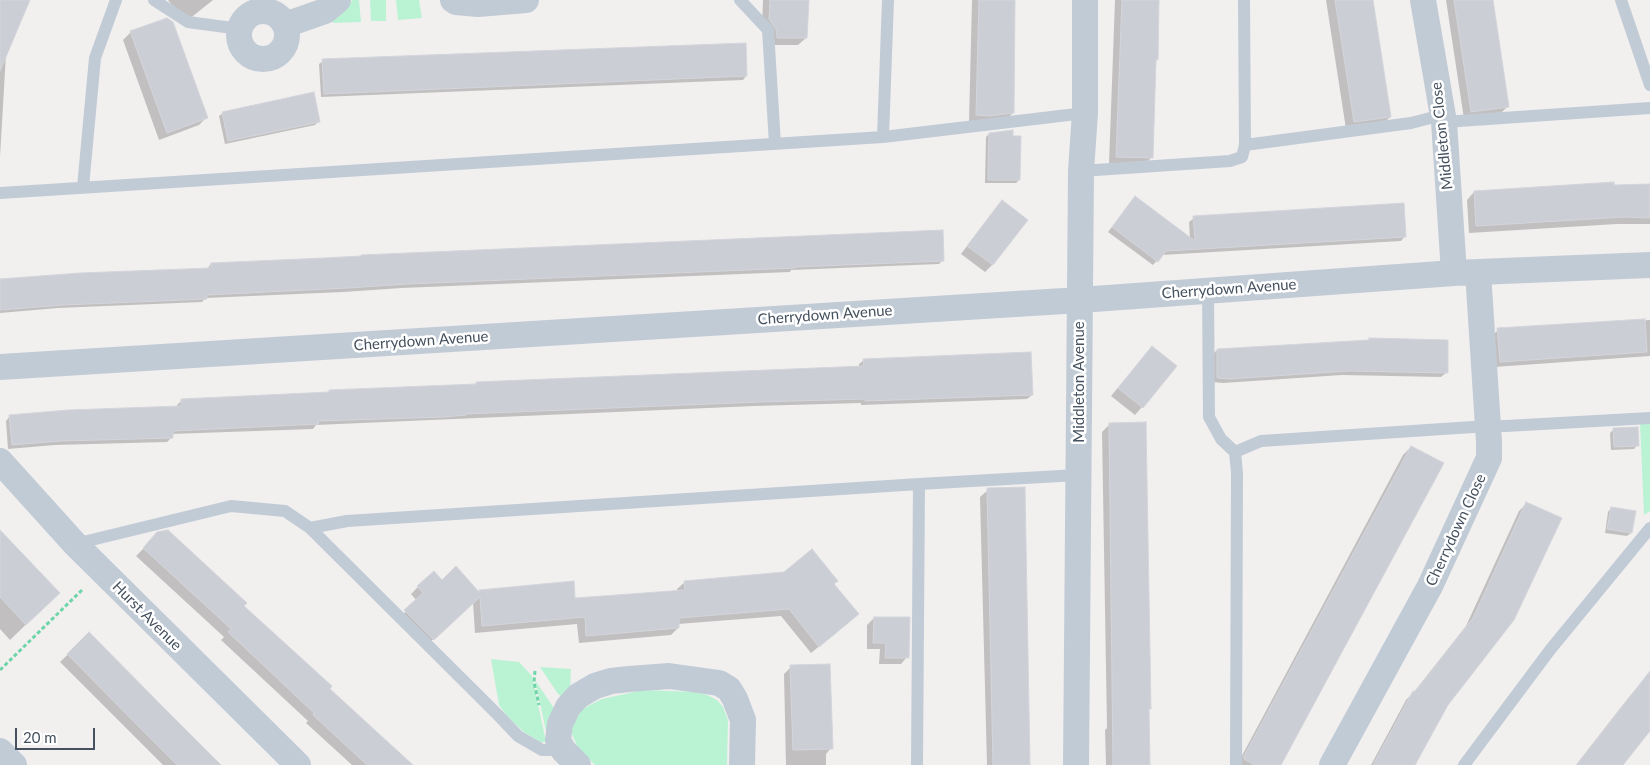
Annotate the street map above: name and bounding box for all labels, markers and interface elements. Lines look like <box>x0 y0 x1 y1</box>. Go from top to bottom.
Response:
street label: Middleton Close <box>1427 81 1457 191</box>
street label: Cherrydown Avenue <box>1161 275 1297 303</box>
street label: Cherrydown Avenue <box>757 301 893 329</box>
street label: Middleton Avenue <box>1070 321 1088 443</box>
street label: Cherrydown Avenue <box>353 327 489 355</box>
street label: Cherrydown Close <box>1422 471 1490 589</box>
street label: Hurst Avenue <box>109 578 185 654</box>
scale bar <box>18 718 98 750</box>
text: 20 m <box>23 728 57 746</box>

